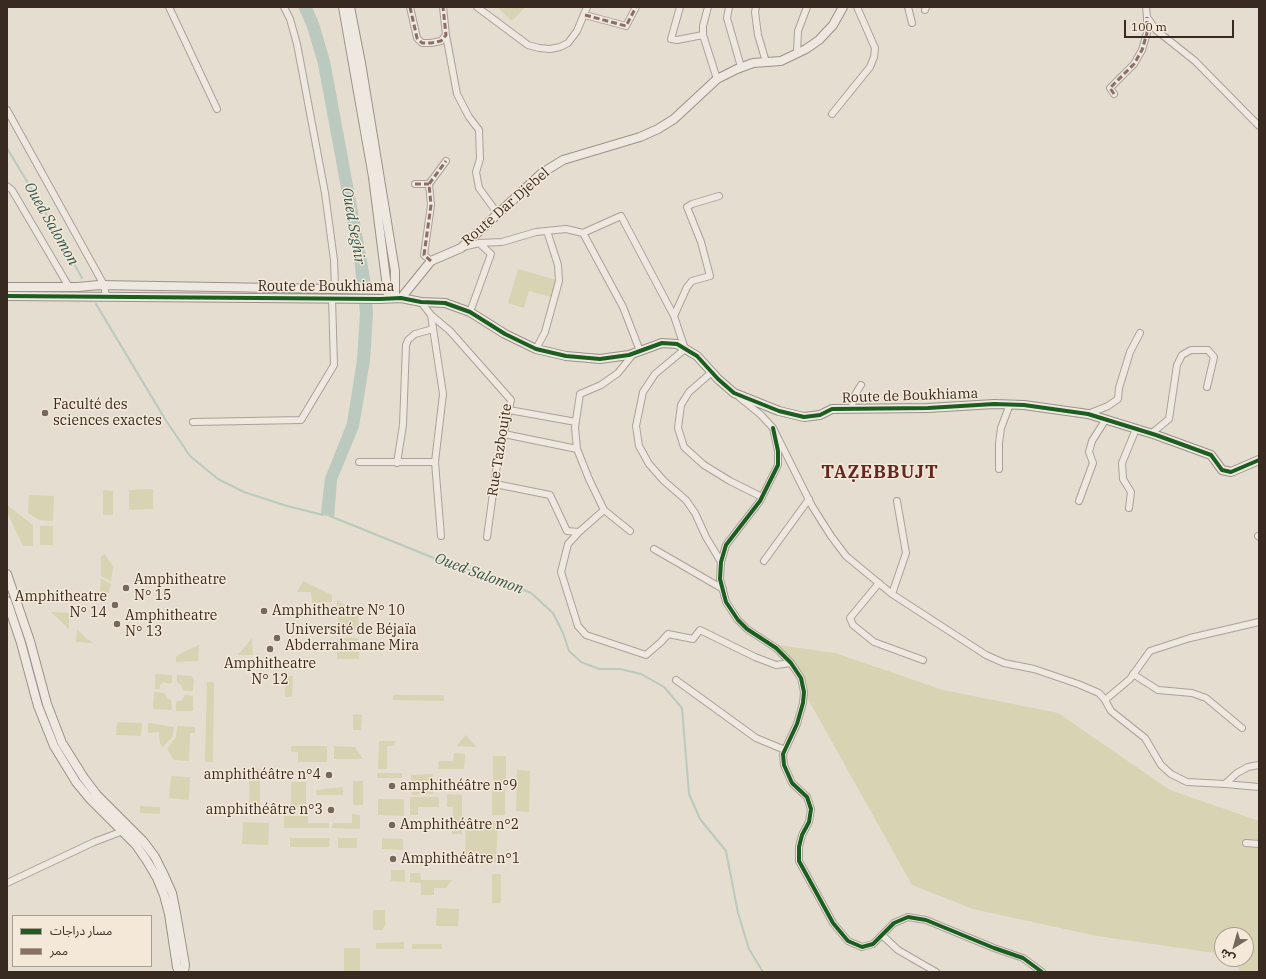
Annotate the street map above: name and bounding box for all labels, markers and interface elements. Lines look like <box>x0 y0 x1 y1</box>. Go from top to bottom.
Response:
scale bar <box>1126 12 1236 38</box>
text: 100 m <box>1131 19 1167 34</box>
street label: Route Dar Djebel <box>459 164 553 250</box>
water label: Oued Salomon <box>20 179 82 269</box>
water label: Oued Seghir <box>337 186 369 266</box>
street label: Route de Boukhiama <box>258 279 394 295</box>
street label: Route de Boukhiama <box>841 385 979 407</box>
place label: Faculté des sciences exactes <box>53 397 162 430</box>
street label: Rue Tazboujte <box>484 402 516 498</box>
marker: Faculté des sciences exactes <box>40 408 50 418</box>
district label: TAẒEBBUJT <box>821 462 939 484</box>
water label: Oued Salomon <box>432 550 526 598</box>
place label: Amphitheatre N° 15 <box>134 572 226 604</box>
marker: Amphitheatre N° 15 <box>121 583 131 593</box>
place label: Amphitheatre N° 14 <box>15 589 107 622</box>
marker: Amphitheatre N° 14 <box>110 600 120 610</box>
place label: Amphitheatre N° 10 <box>272 603 405 619</box>
marker: Amphitheatre N° 10 <box>259 606 269 616</box>
place label: Amphitheatre N° 13 <box>125 608 217 640</box>
marker: Amphitheatre N° 13 <box>112 619 122 629</box>
place label: Université de Béjaïa Abderrahmane Mira <box>285 622 419 654</box>
marker: Université de Béjaïa Abderrahmane Mira <box>272 633 282 643</box>
marker: Amphitheatre N° 12 <box>265 644 275 654</box>
place label: Amphitheatre N° 12 <box>224 656 316 688</box>
place label: amphithéâtre n°4 <box>204 767 321 783</box>
marker: amphithéâtre n°4 <box>324 770 334 780</box>
place label: amphithéâtre n°9 <box>400 778 517 794</box>
marker: amphithéâtre n°9 <box>387 781 397 791</box>
place label: amphithéâtre n°3 <box>206 802 323 818</box>
marker: amphithéâtre n°3 <box>326 805 336 815</box>
place label: Amphithéâtre n°2 <box>400 817 519 833</box>
marker: Amphithéâtre n°2 <box>387 820 397 830</box>
place label: Amphithéâtre n°1 <box>401 851 520 867</box>
marker: Amphithéâtre n°1 <box>388 854 398 864</box>
legend <box>12 915 152 967</box>
text: مسار دراجات <box>50 923 112 938</box>
north arrow <box>1214 927 1254 967</box>
text: ممر <box>50 943 68 958</box>
text: ش <box>1217 946 1238 966</box>

